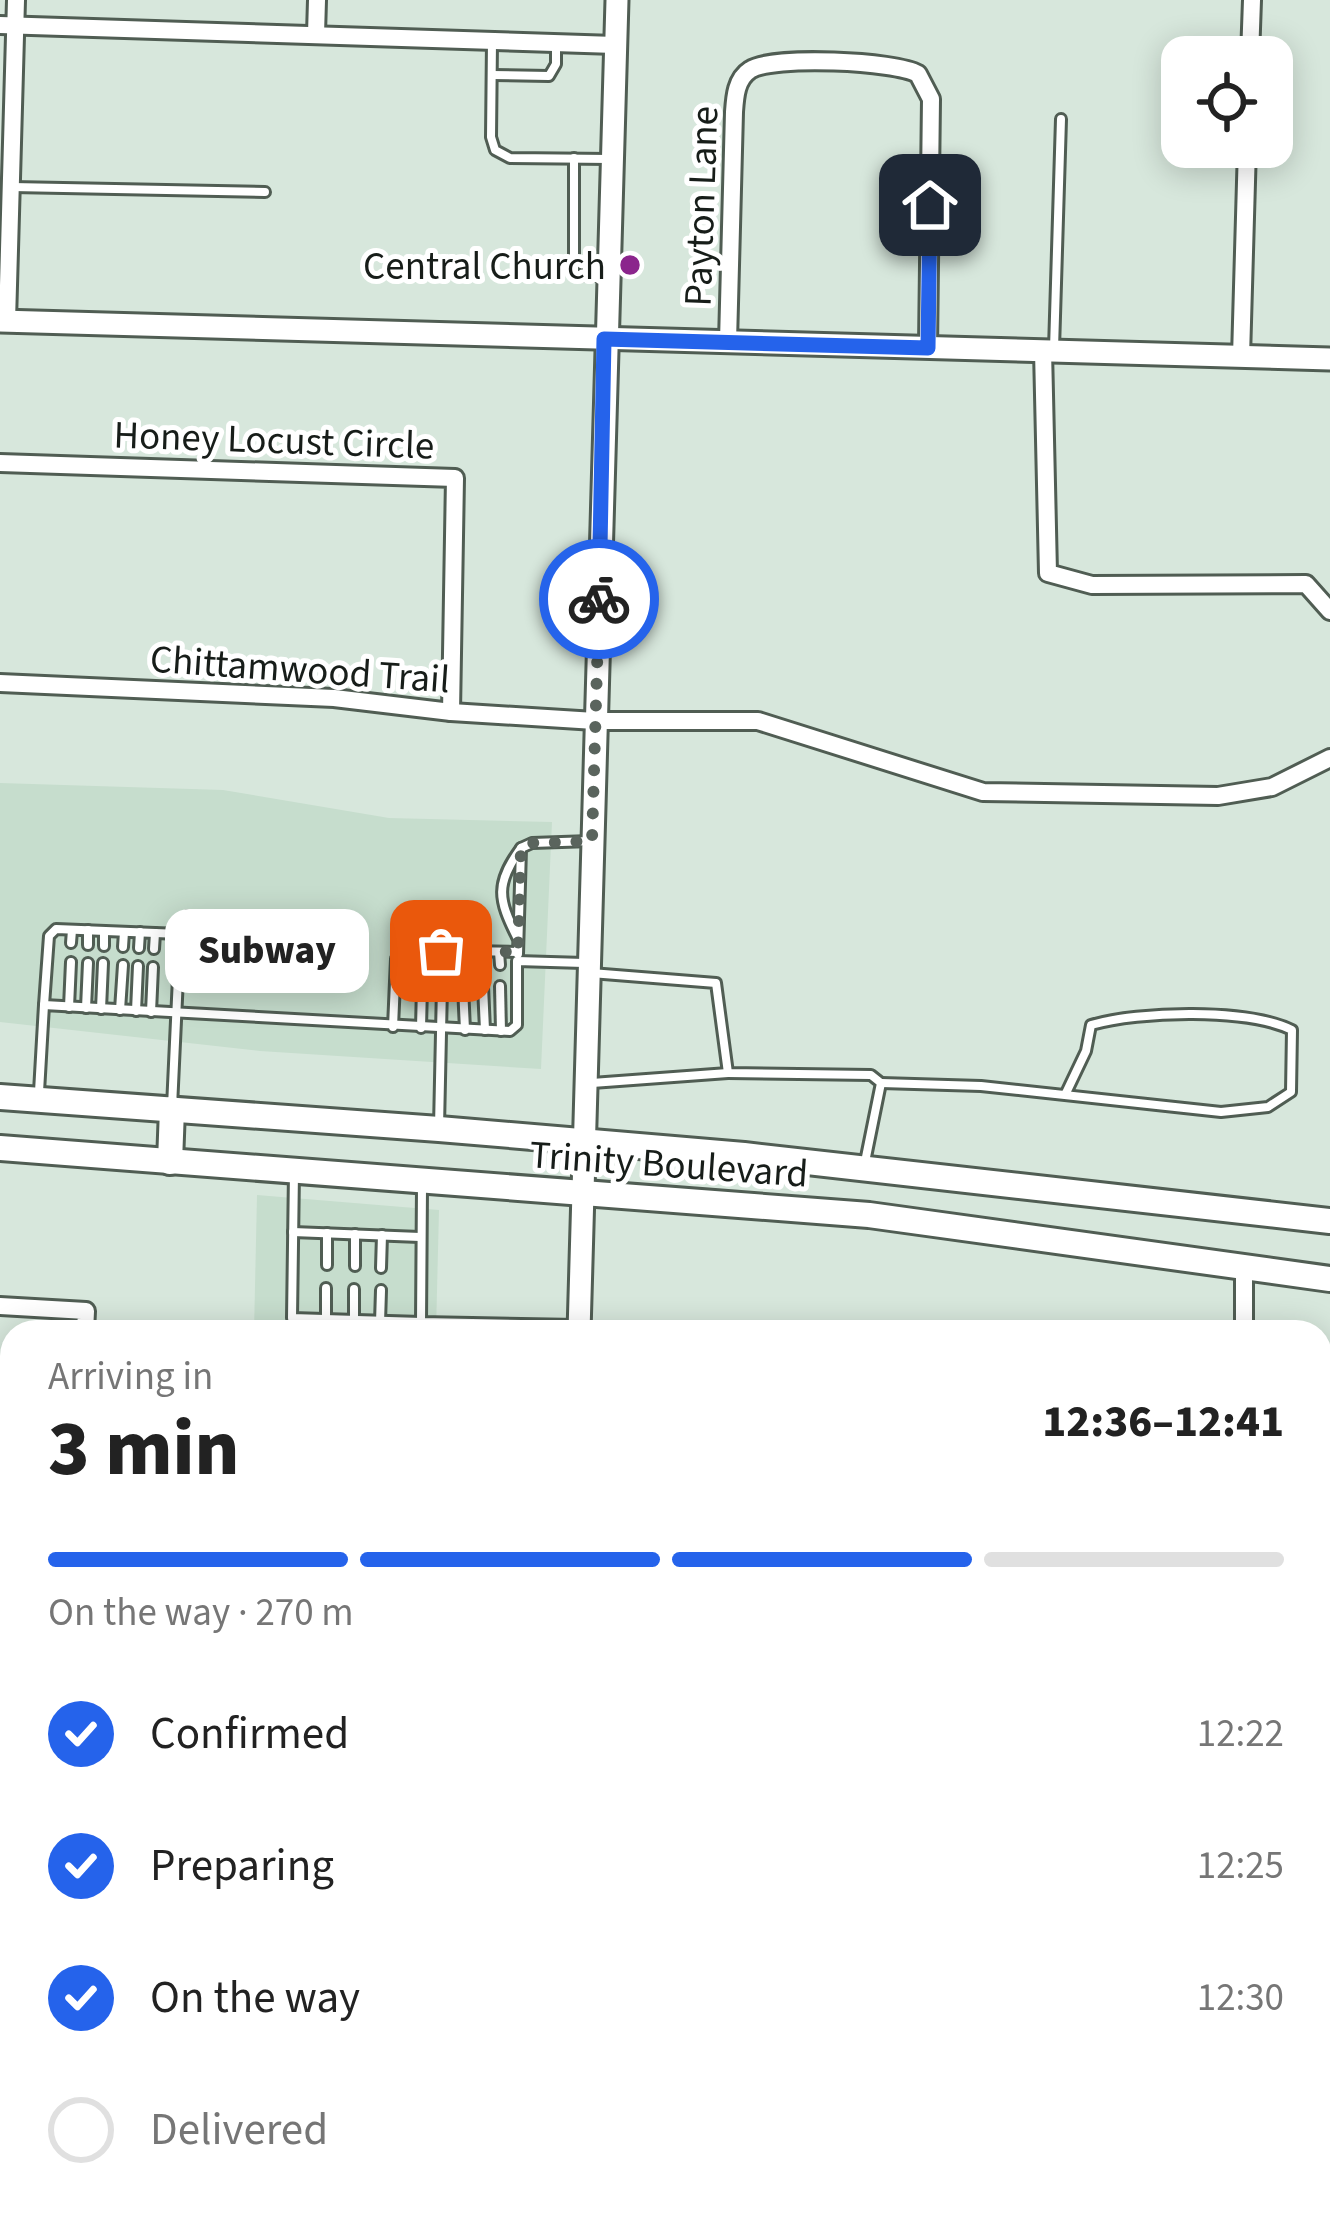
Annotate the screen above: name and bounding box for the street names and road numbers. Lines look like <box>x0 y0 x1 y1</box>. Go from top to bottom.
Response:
street label: Payton Lane <box>671 105 733 307</box>
street label: Honey Locust Circle <box>113 407 435 475</box>
street label: Chittamwood Trail <box>148 632 452 708</box>
street label: Trinity Boulevard <box>528 1127 810 1203</box>

